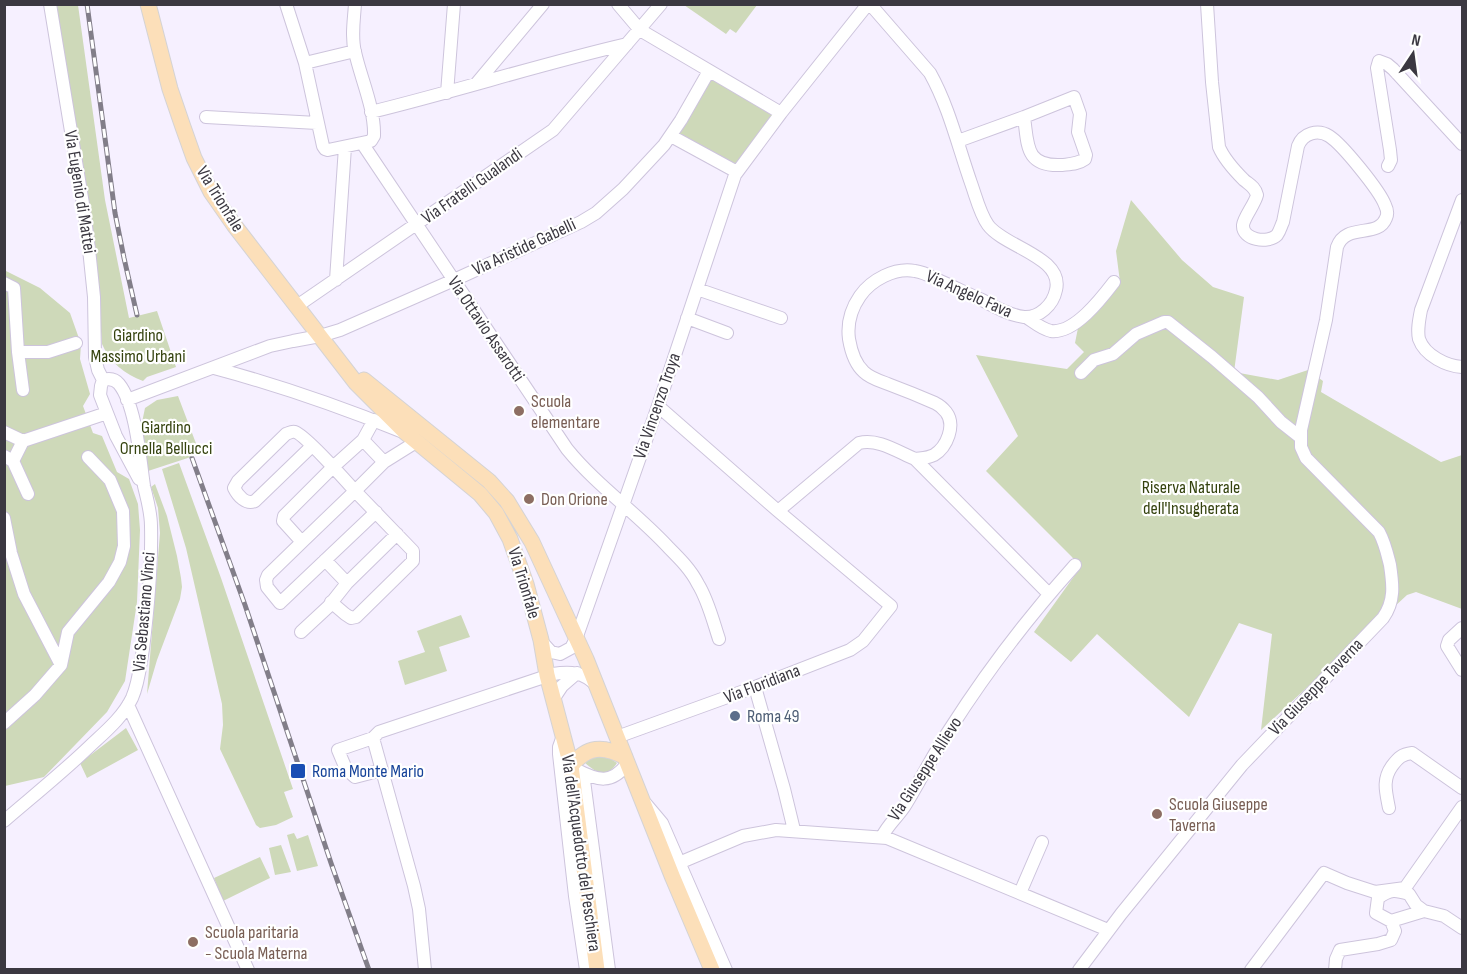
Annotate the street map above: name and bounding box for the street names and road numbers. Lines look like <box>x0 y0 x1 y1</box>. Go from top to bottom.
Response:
street label: Via Eugenio di Mattei <box>60 129 100 255</box>
street label: Via Fratelli Gualandi <box>418 144 526 228</box>
street label: Via Trionfale <box>192 162 248 236</box>
street label: Via Aristide Gabelli <box>469 214 579 280</box>
street label: Via Angelo Fava <box>923 266 1015 322</box>
street label: Via Ottavio Assarotti <box>443 272 529 386</box>
street label: Via Vincenzo Troya <box>629 350 685 462</box>
street label: Via Trionfale <box>503 545 545 621</box>
street label: Via Sebastiano Vinci <box>128 551 160 673</box>
street label: Via Giuseppe Taverna <box>1264 634 1368 740</box>
street label: Via Floridiana <box>721 660 803 708</box>
street label: Via Giuseppe Allievo <box>884 713 966 825</box>
street label: Via dell'Acquedotto del Peschiera <box>557 753 605 953</box>

